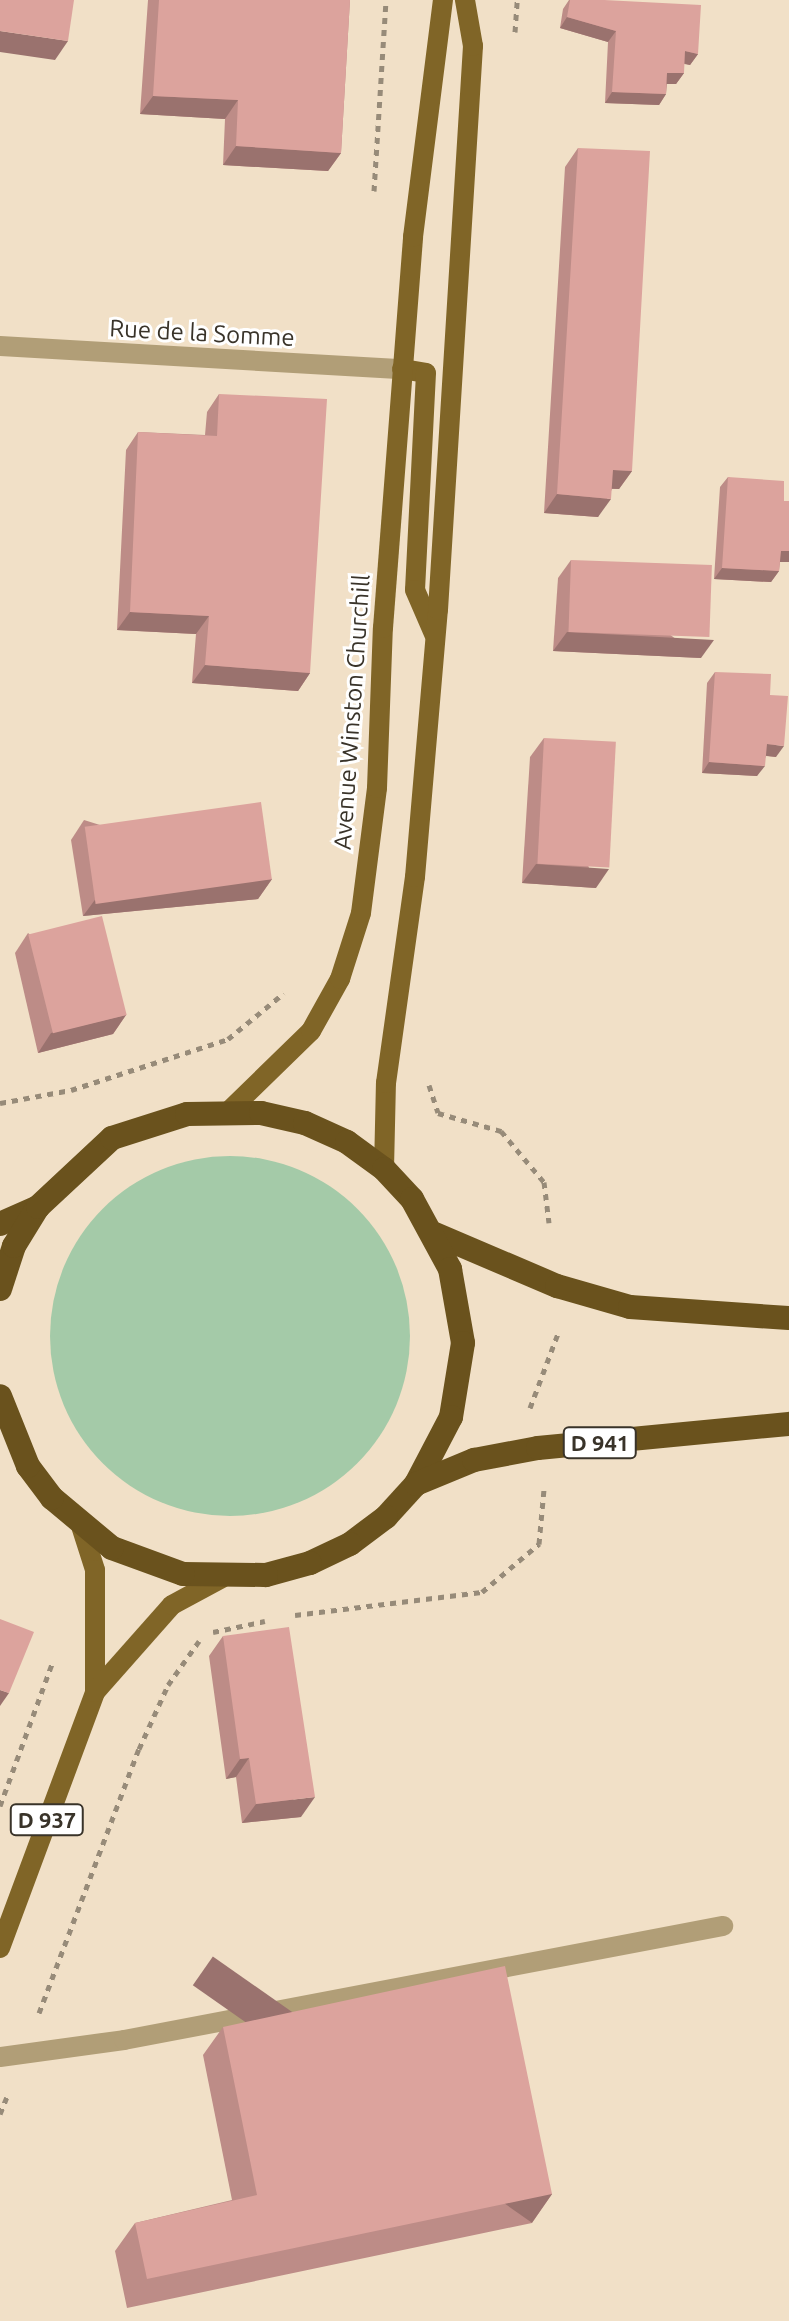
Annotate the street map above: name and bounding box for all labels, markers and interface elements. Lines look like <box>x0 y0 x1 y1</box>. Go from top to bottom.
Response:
street label: Rue de la Somme <box>109 314 295 352</box>
street label: Avenue Winston Churchill <box>328 573 376 851</box>
road number: D 941 <box>562 1425 638 1461</box>
road number: D 937 <box>9 1802 85 1838</box>

